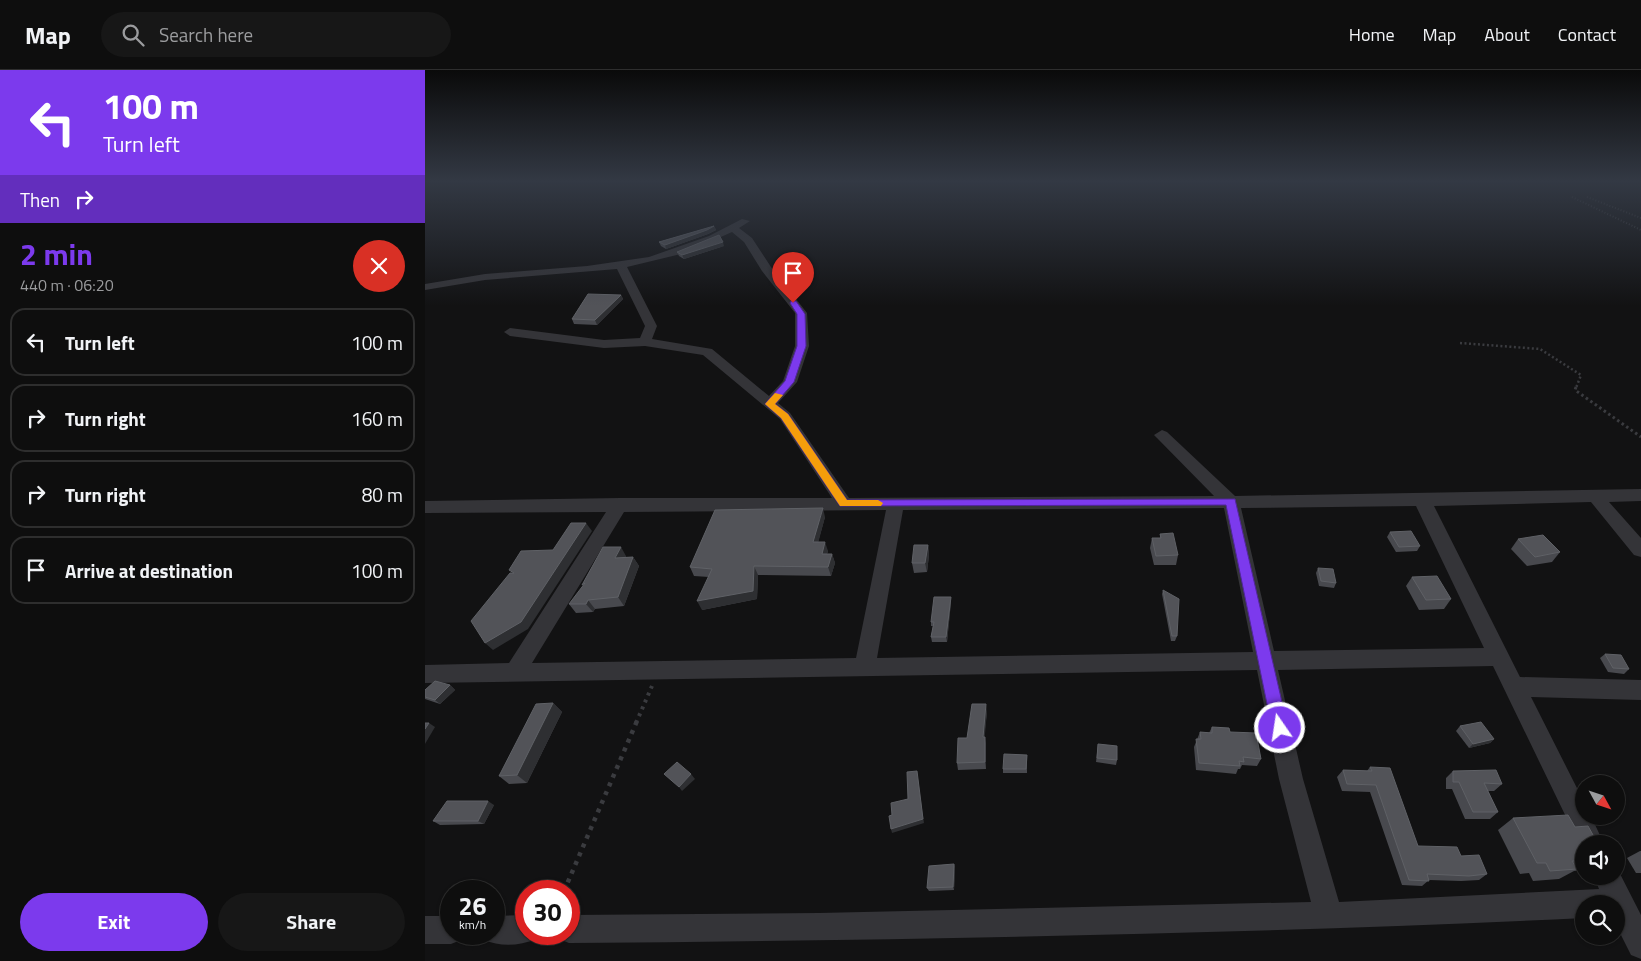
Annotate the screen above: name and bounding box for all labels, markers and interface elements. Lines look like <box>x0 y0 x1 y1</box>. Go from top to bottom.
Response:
search box <box>101 12 451 57</box>
text: Map <box>25 17 71 53</box>
text: Search here <box>159 20 253 49</box>
icon: search <box>119 21 147 49</box>
text: Home <box>1349 21 1395 48</box>
text: Map <box>1423 21 1456 48</box>
text: About <box>1484 21 1530 48</box>
text: Contact <box>1558 21 1616 48</box>
text: 100 m <box>103 79 199 133</box>
icon: left <box>20 90 85 155</box>
text: Turn left <box>103 127 180 161</box>
text: Then <box>20 185 60 214</box>
icon: right <box>70 185 98 213</box>
text: 2 min <box>20 231 93 277</box>
button: close <box>353 240 405 292</box>
pin <box>772 252 814 303</box>
icon: arrive <box>779 259 807 287</box>
text: 440 m · 06:20 <box>20 273 114 297</box>
icon: left <box>22 328 50 356</box>
text: Turn left <box>65 328 135 357</box>
text: 100 m <box>351 328 403 357</box>
icon: right <box>22 404 50 432</box>
text: Turn right <box>65 404 146 433</box>
text: 160 m <box>351 404 403 433</box>
icon: right <box>22 480 50 508</box>
text: Turn right <box>65 480 146 509</box>
text: 80 m <box>362 480 403 509</box>
icon: arrive <box>22 556 50 584</box>
text: Arrive at destination <box>65 556 233 585</box>
text: 100 m <box>351 556 403 585</box>
position arrow <box>1253 701 1305 753</box>
north arrow <box>1575 775 1625 825</box>
map controls <box>1575 775 1625 945</box>
button: sound <box>1575 835 1625 885</box>
speed limit sign: 30 <box>515 880 580 945</box>
text: 26 <box>458 887 487 925</box>
button: Exit <box>20 893 208 951</box>
button: Share <box>218 893 405 951</box>
button: search <box>1575 895 1625 945</box>
text: km/h <box>459 915 486 934</box>

